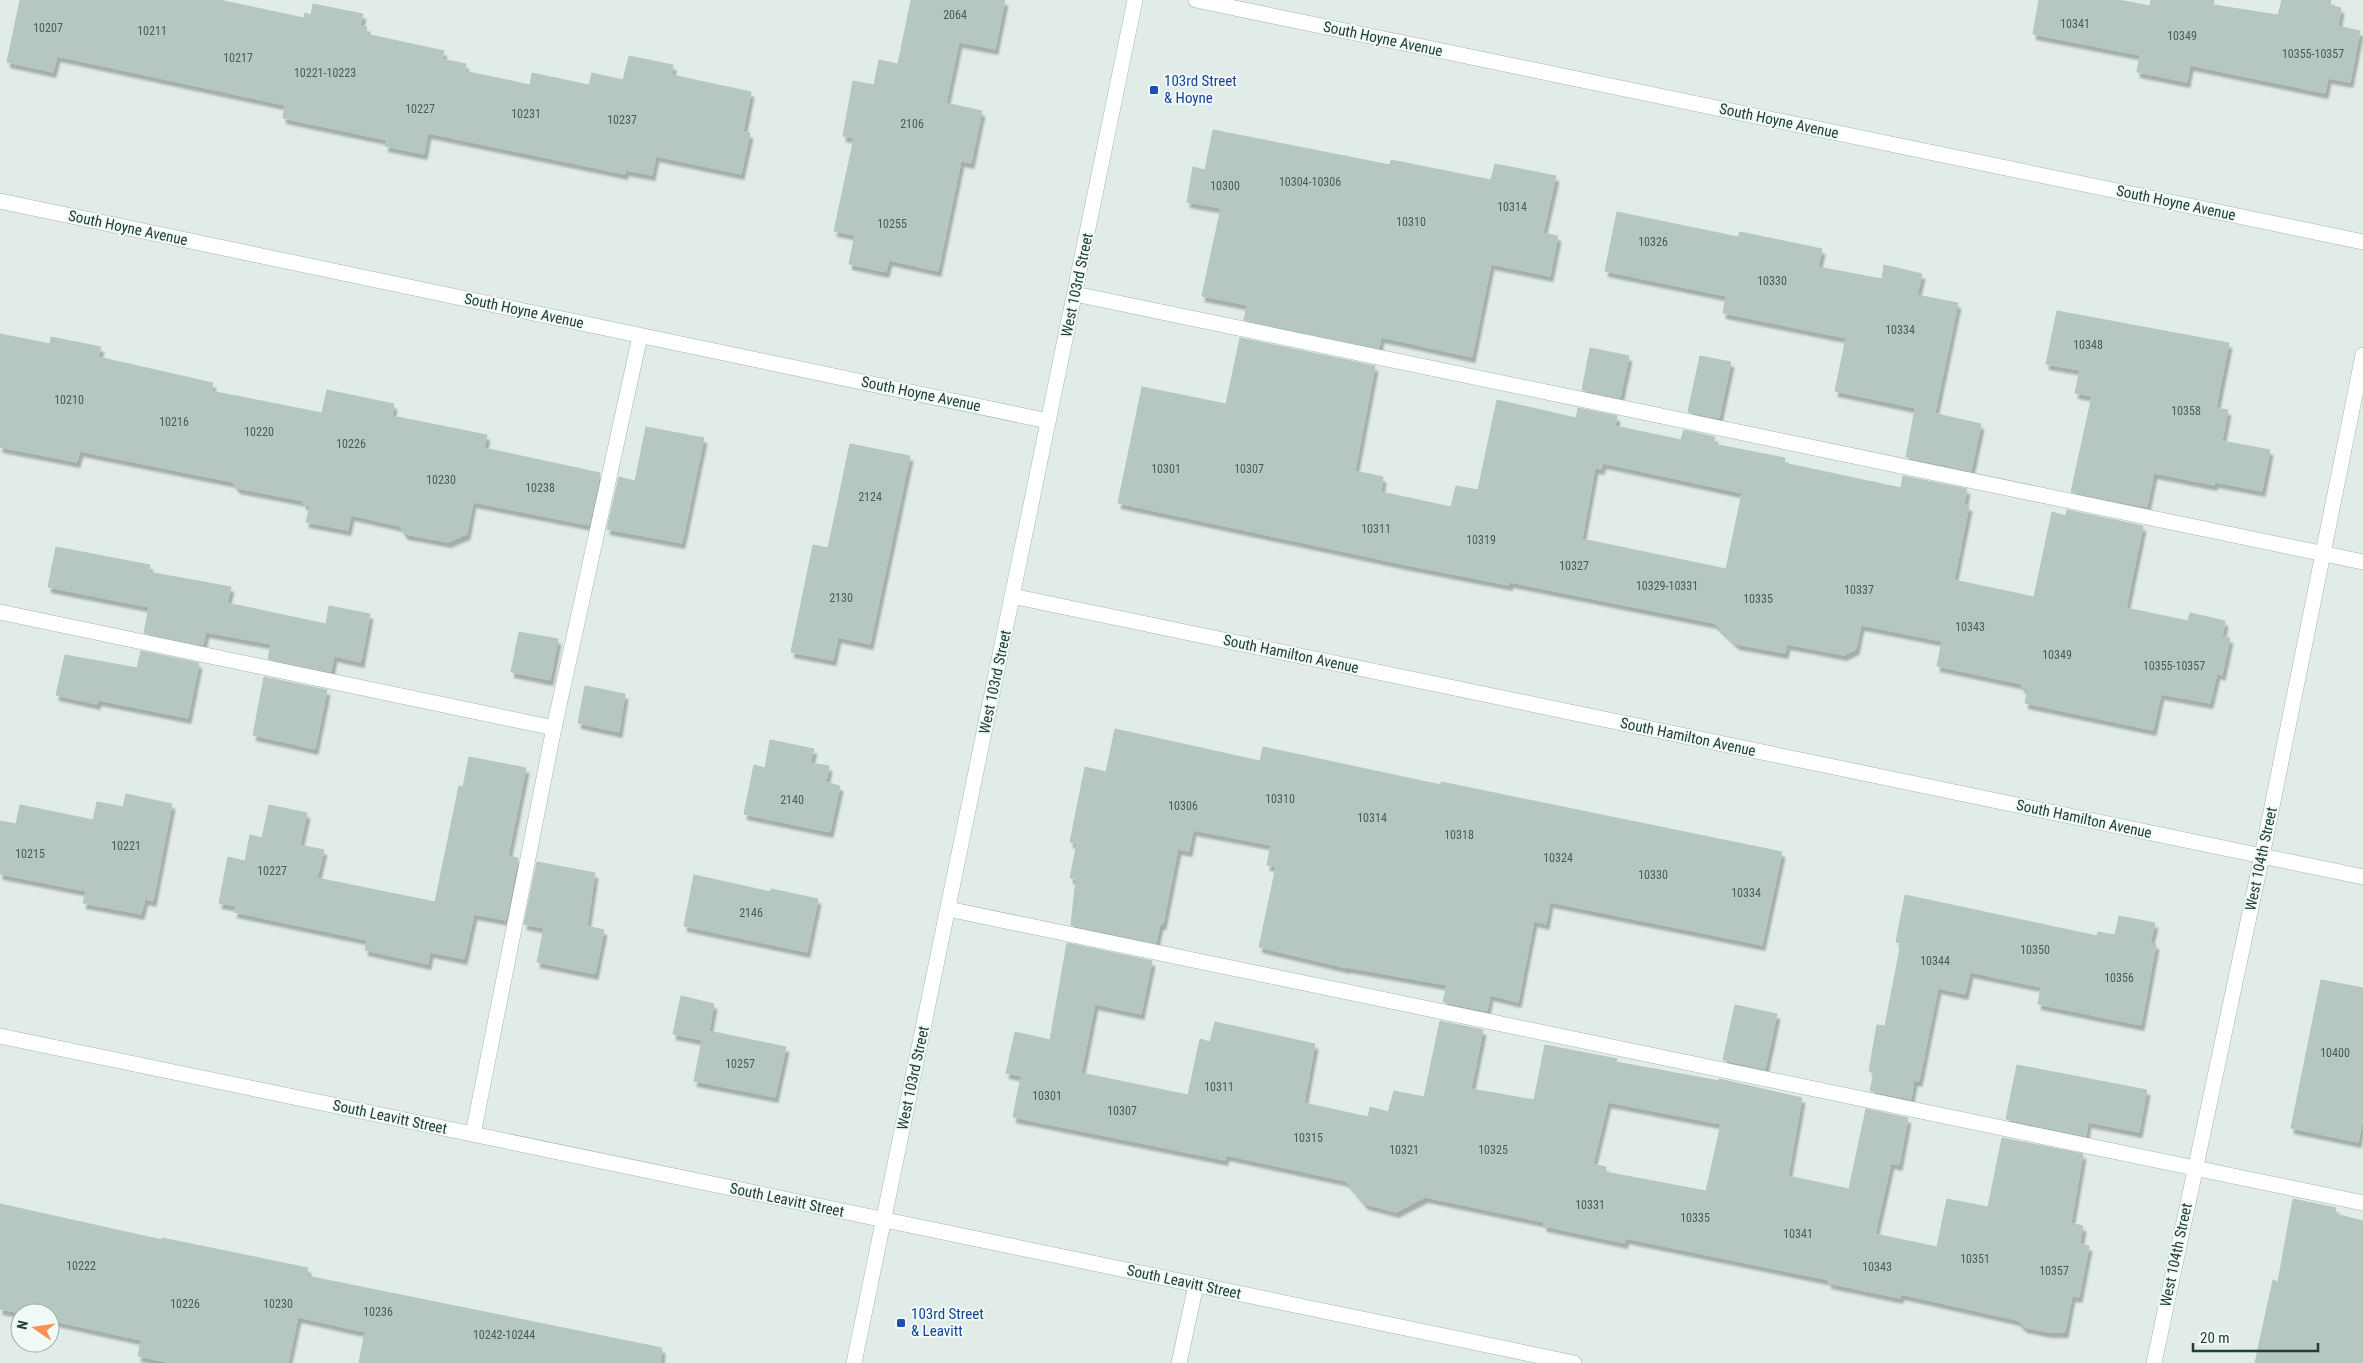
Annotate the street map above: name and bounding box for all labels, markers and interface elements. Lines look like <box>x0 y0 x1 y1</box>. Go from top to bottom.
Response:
house number: 2064 <box>943 8 967 22</box>
house number: 10341 <box>2060 17 2090 31</box>
street label: South Hoyne Avenue <box>1322 18 1444 60</box>
house number: 10207 <box>33 21 63 35</box>
house number: 10211 <box>137 24 167 38</box>
house number: 10349 <box>2167 29 2197 43</box>
house number: 10355-10357 <box>2282 47 2344 61</box>
house number: 10217 <box>223 51 253 65</box>
house number: 10221-10223 <box>294 66 356 80</box>
place label: 103rd Street & Hoyne <box>1164 72 1237 107</box>
marker: 103rd Street & Hoyne <box>1148 84 1160 96</box>
street label: South Hoyne Avenue <box>1718 100 1840 142</box>
house number: 10227 <box>405 102 435 116</box>
house number: 10231 <box>511 107 541 121</box>
house number: 10237 <box>607 113 637 127</box>
house number: 2106 <box>900 117 924 131</box>
house number: 10304-10306 <box>1279 175 1341 189</box>
house number: 10300 <box>1210 179 1240 193</box>
street label: South Hoyne Avenue <box>2115 182 2237 224</box>
house number: 10314 <box>1497 200 1527 214</box>
street label: South Hoyne Avenue <box>67 207 189 249</box>
house number: 10310 <box>1396 215 1426 229</box>
house number: 10255 <box>877 217 907 231</box>
street label: West 103rd Street <box>1057 231 1097 339</box>
house number: 10326 <box>1638 235 1668 249</box>
house number: 10330 <box>1757 274 1787 288</box>
street label: South Hoyne Avenue <box>463 290 585 332</box>
house number: 10334 <box>1885 323 1915 337</box>
house number: 10348 <box>2073 338 2103 352</box>
street label: South Hoyne Avenue <box>860 373 982 415</box>
house number: 10210 <box>54 393 84 407</box>
house number: 10358 <box>2171 404 2201 418</box>
house number: 10216 <box>159 415 189 429</box>
house number: 10220 <box>244 425 274 439</box>
house number: 10226 <box>336 437 366 451</box>
house number: 10301 <box>1151 462 1181 476</box>
house number: 10307 <box>1234 462 1264 476</box>
house number: 10230 <box>426 473 456 487</box>
house number: 10238 <box>525 481 555 495</box>
house number: 2124 <box>858 490 882 504</box>
house number: 10311 <box>1361 522 1391 536</box>
house number: 10319 <box>1466 533 1496 547</box>
house number: 10327 <box>1559 559 1589 573</box>
house number: 10329-10331 <box>1636 579 1698 593</box>
house number: 10337 <box>1844 583 1874 597</box>
house number: 2130 <box>829 591 853 605</box>
house number: 10335 <box>1743 592 1773 606</box>
house number: 10343 <box>1955 620 1985 634</box>
street label: West 103rd Street <box>975 628 1015 736</box>
street label: South Hamilton Avenue <box>1222 631 1360 677</box>
house number: 10349 <box>2042 648 2072 662</box>
house number: 10355-10357 <box>2143 659 2205 673</box>
street label: South Hamilton Avenue <box>1619 714 1757 760</box>
house number: 10310 <box>1265 792 1295 806</box>
house number: 2140 <box>780 793 804 807</box>
street label: South Hamilton Avenue <box>2015 796 2153 842</box>
house number: 10306 <box>1168 799 1198 813</box>
street label: West 104th Street <box>2241 806 2281 912</box>
house number: 10314 <box>1357 811 1387 825</box>
house number: 10318 <box>1444 828 1474 842</box>
house number: 10221 <box>111 839 141 853</box>
house number: 10215 <box>15 847 45 861</box>
house number: 10324 <box>1543 851 1573 865</box>
house number: 10227 <box>257 864 287 878</box>
house number: 10330 <box>1638 868 1668 882</box>
house number: 10334 <box>1731 886 1761 900</box>
house number: 2146 <box>739 906 763 920</box>
house number: 10350 <box>2020 943 2050 957</box>
house number: 10344 <box>1920 954 1950 968</box>
house number: 10356 <box>2104 971 2134 985</box>
street label: West 103rd Street <box>893 1024 933 1132</box>
house number: 10400 <box>2320 1046 2350 1060</box>
house number: 10257 <box>725 1057 755 1071</box>
house number: 10311 <box>1204 1080 1234 1094</box>
house number: 10301 <box>1032 1089 1062 1103</box>
street label: South Leavitt Street <box>331 1096 449 1138</box>
house number: 10307 <box>1107 1104 1137 1118</box>
house number: 10315 <box>1293 1131 1323 1145</box>
house number: 10321 <box>1389 1143 1419 1157</box>
house number: 10325 <box>1478 1143 1508 1157</box>
street label: South Leavitt Street <box>728 1179 846 1221</box>
house number: 10331 <box>1575 1198 1605 1212</box>
street label: West 104th Street <box>2156 1202 2196 1308</box>
house number: 10335 <box>1680 1211 1710 1225</box>
house number: 10341 <box>1783 1227 1813 1241</box>
house number: 10351 <box>1960 1252 1990 1266</box>
house number: 10222 <box>66 1259 96 1273</box>
house number: 10343 <box>1862 1260 1892 1274</box>
street label: South Leavitt Street <box>1125 1261 1243 1303</box>
house number: 10357 <box>2039 1264 2069 1278</box>
house number: 10226 <box>170 1297 200 1311</box>
house number: 10230 <box>263 1297 293 1311</box>
north arrow <box>10 1303 60 1353</box>
house number: 10236 <box>363 1305 393 1319</box>
place label: 103rd Street & Leavitt <box>911 1305 984 1340</box>
marker: 103rd Street & Leavitt <box>895 1317 907 1329</box>
text: N <box>14 1319 31 1331</box>
scale bar <box>2193 1320 2318 1352</box>
house number: 10242-10244 <box>473 1328 535 1342</box>
text: 20 m <box>2200 1329 2230 1347</box>

